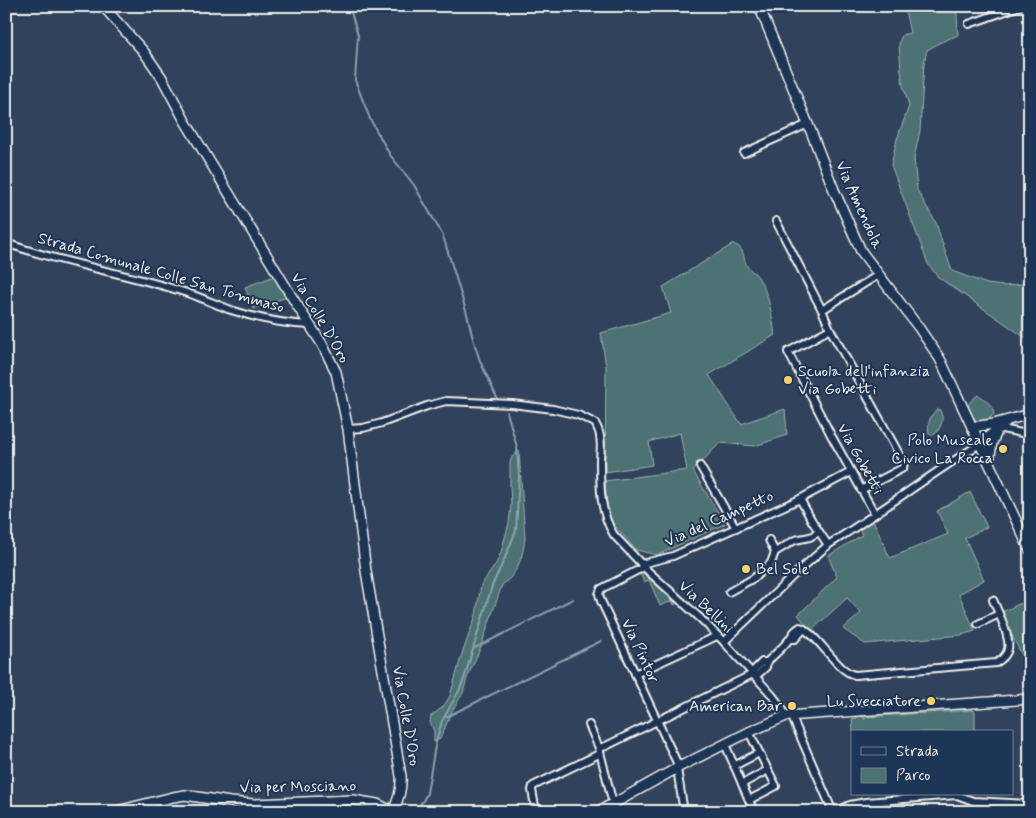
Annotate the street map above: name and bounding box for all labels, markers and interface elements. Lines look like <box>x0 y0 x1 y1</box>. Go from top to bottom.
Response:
street label: Via Amendola <box>830 158 888 253</box>
street label: Strada Comunale Colle San Tommaso <box>35 228 287 318</box>
street label: Via Colle D'Oro <box>286 269 354 367</box>
place label: Scuola dell'infanzia Via Gobetti <box>798 361 930 400</box>
marker: Scuola dell'infanzia Via Gobetti <box>782 374 794 386</box>
street label: Via Gobetti <box>832 420 888 499</box>
place label: Polo Museale Civico La Rocca <box>891 430 993 469</box>
marker: Polo Museale Civico La Rocca <box>997 443 1009 455</box>
street label: Via del Campetto <box>661 485 777 552</box>
place label: Bel Sole <box>756 559 810 580</box>
marker: Bel Sole <box>740 563 752 575</box>
street label: Via Bellini <box>674 576 739 638</box>
street label: Via Pintor <box>616 615 664 687</box>
street label: Via Colle D'Oro <box>387 664 425 768</box>
place label: Lu Svecciatore <box>827 691 921 712</box>
marker: Lu Svecciatore <box>925 695 937 707</box>
place label: American Bar <box>689 696 783 717</box>
marker: American Bar <box>786 700 798 712</box>
legend <box>851 730 1014 796</box>
text: Strada <box>896 742 939 762</box>
text: Parco <box>896 766 930 786</box>
street label: Via per Mosciano <box>239 775 357 799</box>

